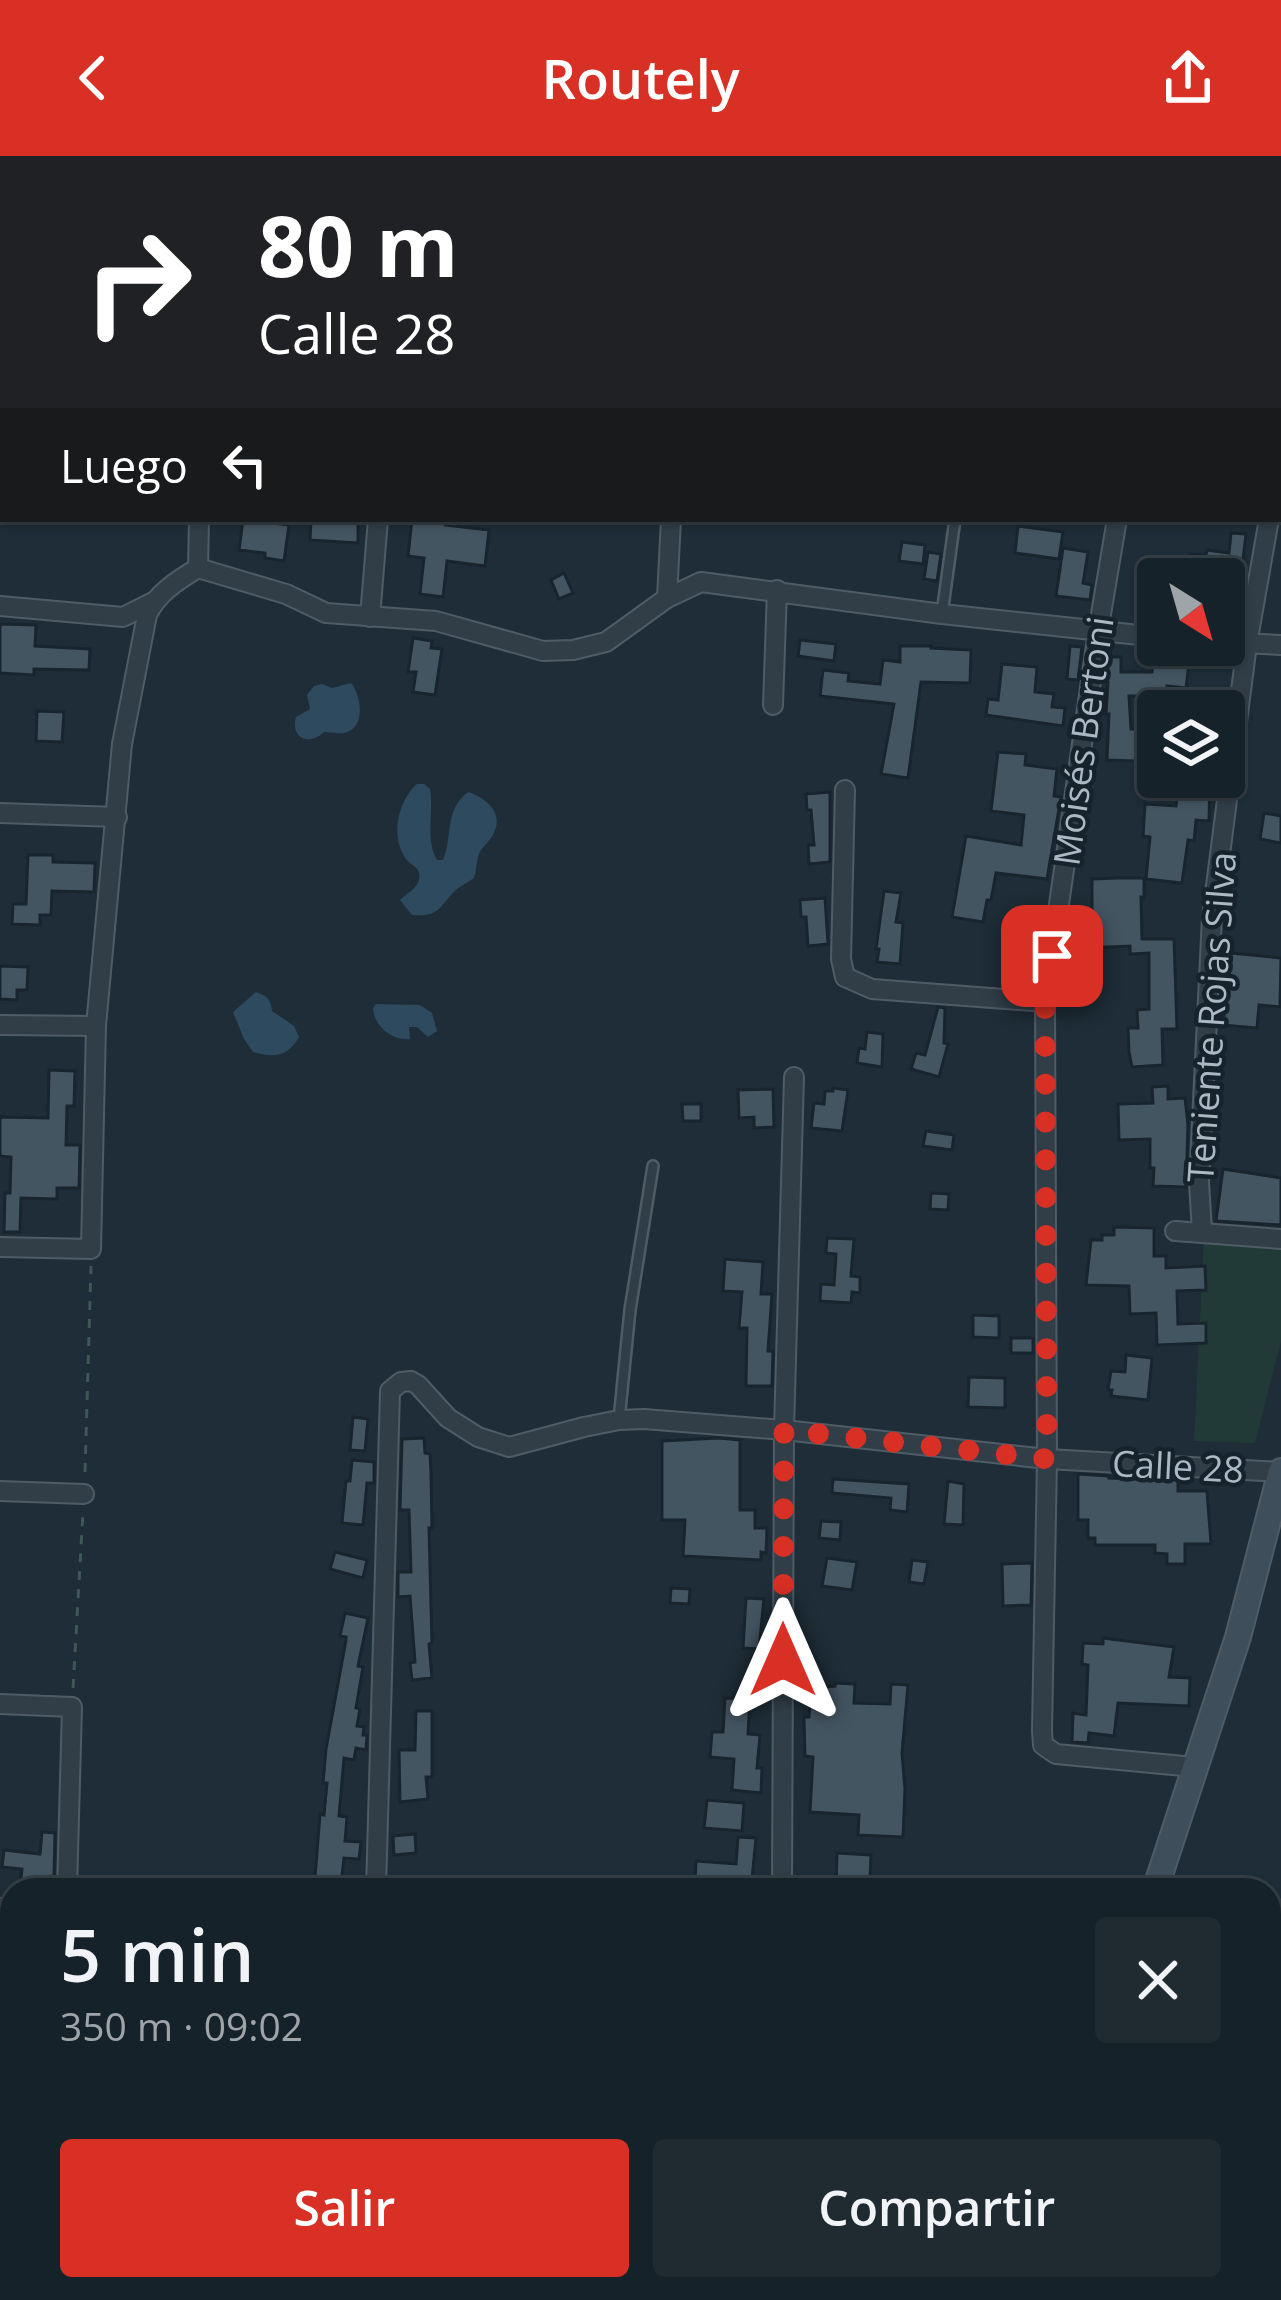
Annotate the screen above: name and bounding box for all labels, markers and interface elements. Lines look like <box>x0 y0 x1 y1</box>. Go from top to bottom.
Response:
text: Routely <box>541 41 740 115</box>
icon: back <box>60 45 126 111</box>
icon: share <box>1155 45 1221 111</box>
text: 80 m <box>258 187 458 302</box>
icon: right <box>60 204 216 360</box>
text: Calle 28 <box>258 296 455 370</box>
icon: left <box>212 432 278 498</box>
text: Luego <box>60 435 188 496</box>
north arrow <box>1137 558 1245 666</box>
map controls <box>1137 558 1245 798</box>
street label: Moisés Bertoni <box>1041 613 1125 869</box>
button: layers <box>1137 690 1245 798</box>
street label: Teniente Rojas Silva <box>1175 850 1247 1184</box>
pin <box>1001 905 1103 1007</box>
icon: arrive <box>1019 923 1085 989</box>
street label: Calle 28 <box>1111 1438 1245 1494</box>
position arrow <box>720 1597 846 1723</box>
text: 5 min <box>60 1905 254 2003</box>
button: close <box>1095 1917 1221 2043</box>
text: 350 m · 09:02 <box>60 1999 303 2052</box>
button: Salir <box>60 2139 629 2277</box>
button: Compartir <box>653 2139 1221 2277</box>

